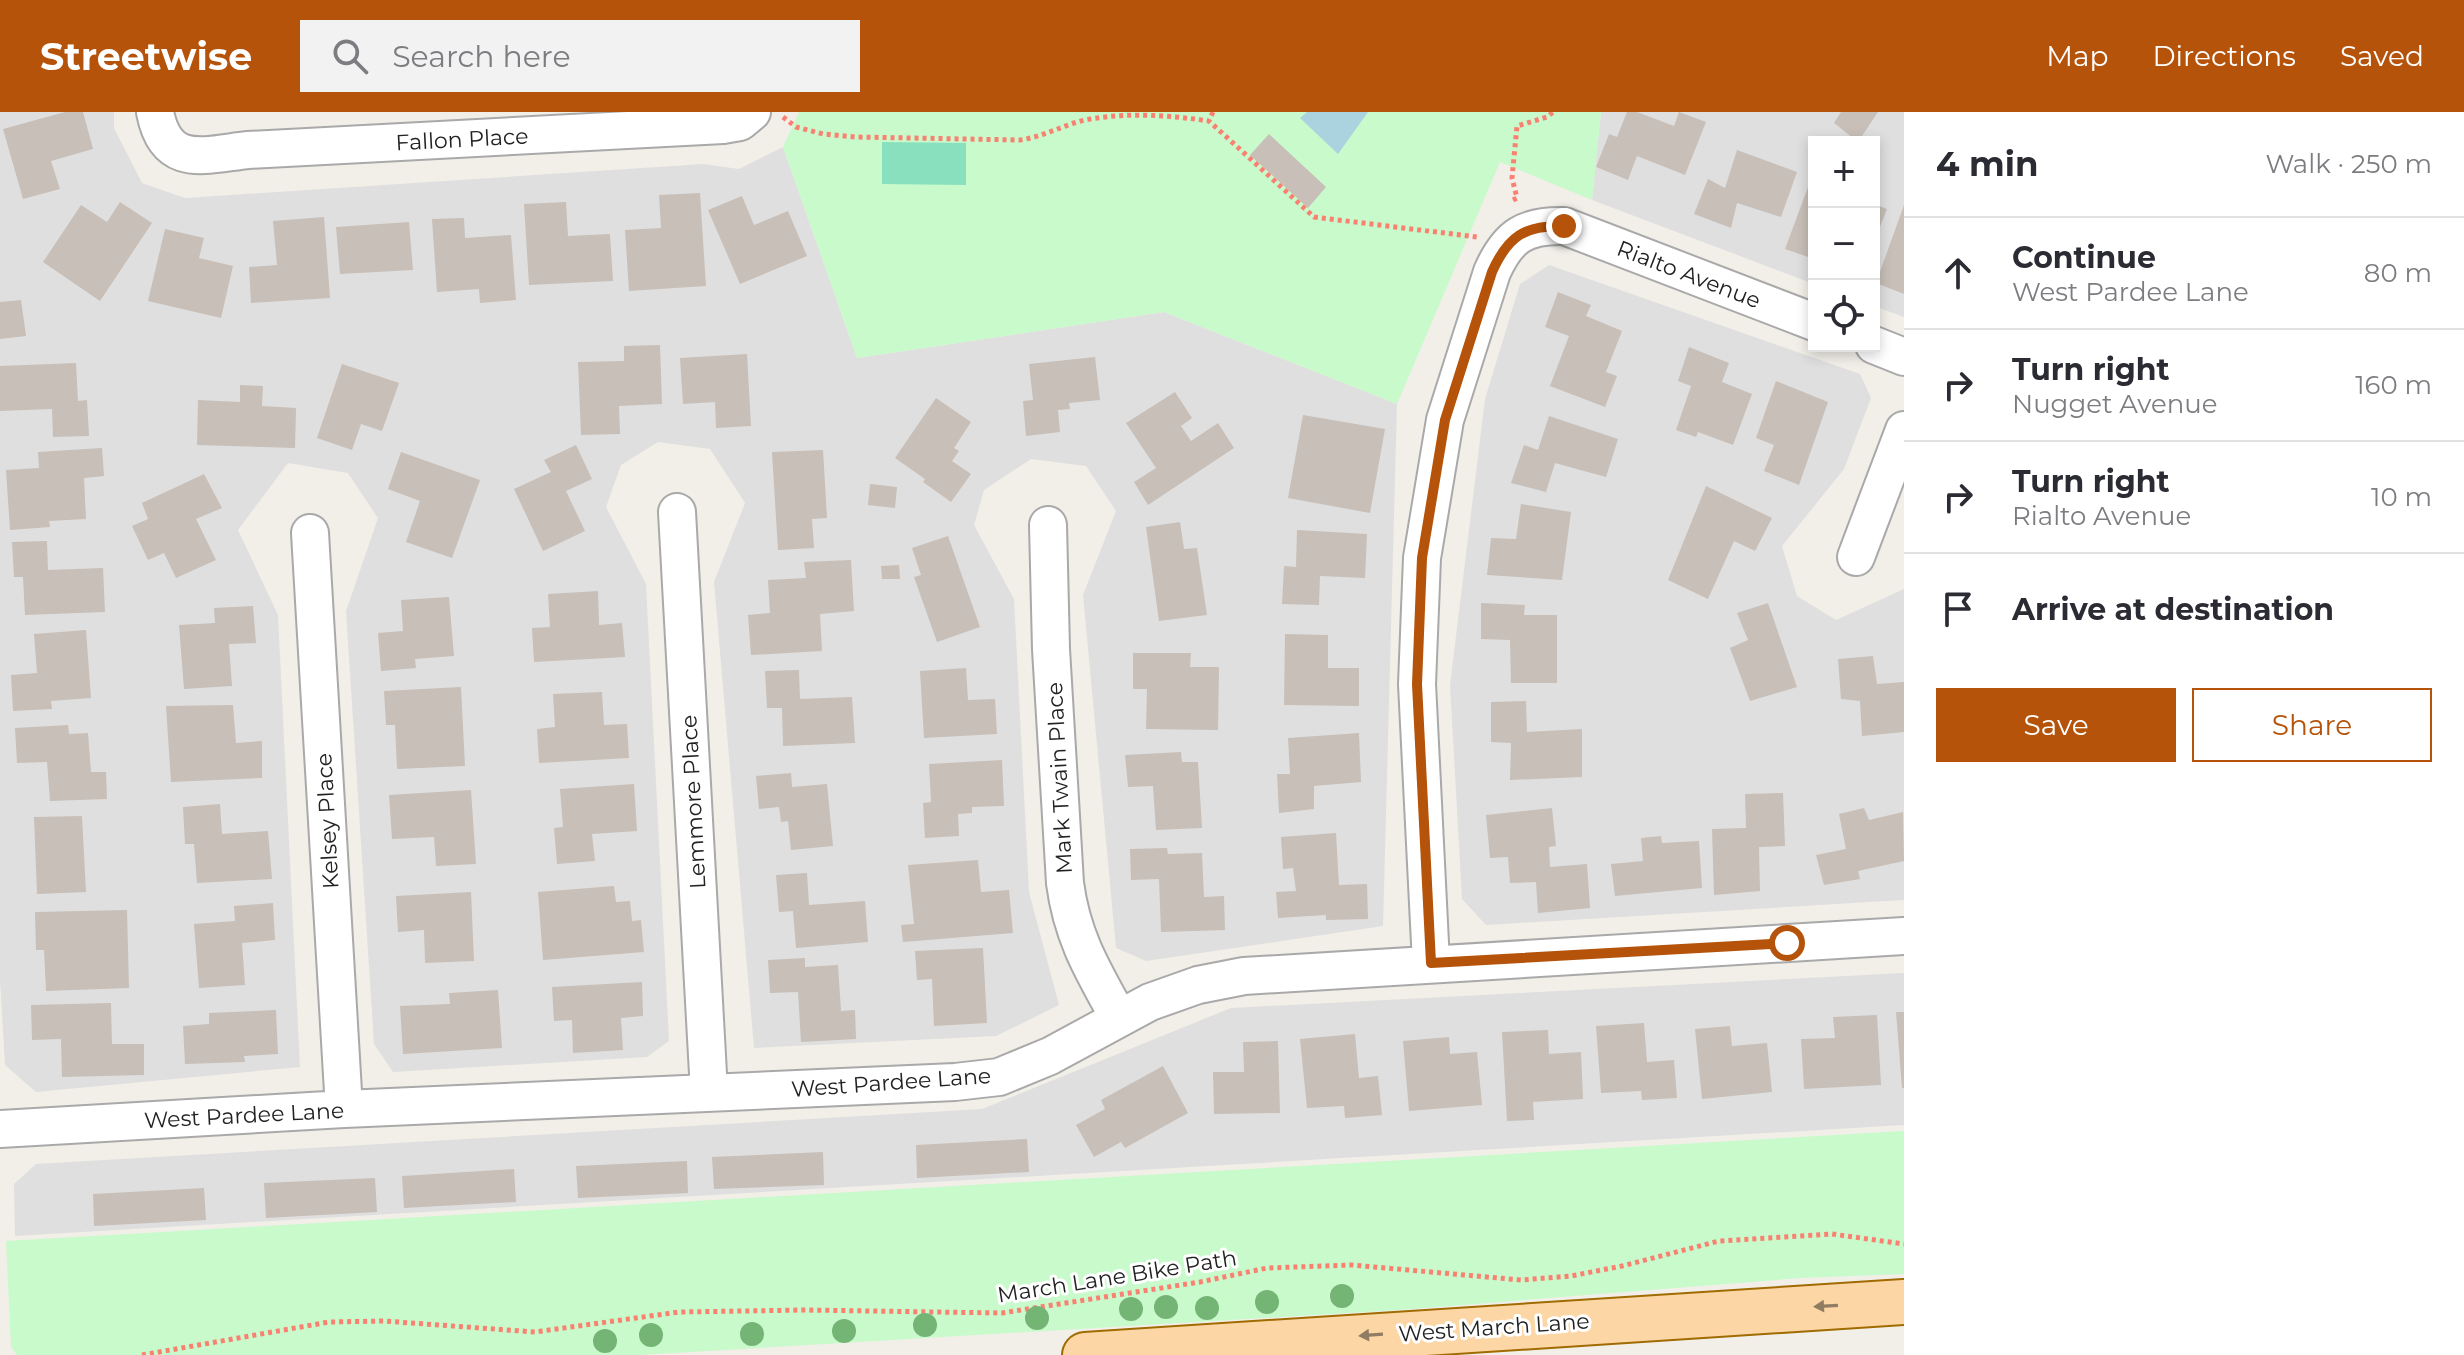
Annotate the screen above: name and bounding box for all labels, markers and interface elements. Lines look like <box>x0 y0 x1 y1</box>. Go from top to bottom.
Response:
search box <box>300 20 860 92</box>
text: Streetwise <box>40 33 252 80</box>
icon: search <box>328 34 372 78</box>
text: Search here <box>392 38 571 75</box>
text: Map <box>2046 39 2108 73</box>
text: Directions <box>2152 39 2296 73</box>
text: Saved <box>2340 39 2424 73</box>
street label: Fallon Place <box>395 123 529 156</box>
map controls <box>1808 136 1880 352</box>
button: + <box>1808 136 1880 208</box>
text: 4 min <box>1936 143 2038 185</box>
text: Walk · 250 m <box>2265 148 2432 180</box>
route end <box>1546 208 1582 244</box>
button: − <box>1808 208 1880 280</box>
street label: Rialto Avenue <box>1613 235 1764 314</box>
text: Continue <box>2012 239 2156 276</box>
icon: ahead <box>1936 251 1980 295</box>
text: 80 m <box>2364 257 2432 289</box>
text: West Pardee Lane <box>2012 276 2249 308</box>
button: locate <box>1808 280 1880 352</box>
text: Turn right <box>2012 351 2169 388</box>
icon: right <box>1936 363 1980 407</box>
text: 160 m <box>2355 369 2432 401</box>
text: Nugget Avenue <box>2012 388 2217 420</box>
text: Turn right <box>2012 463 2169 500</box>
icon: right <box>1936 475 1980 519</box>
text: 10 m <box>2371 481 2432 513</box>
text: Rialto Avenue <box>2012 500 2191 532</box>
icon: arrive <box>1936 587 1980 631</box>
text: Arrive at destination <box>2012 591 2334 628</box>
street label: Mark Twain Place <box>1041 681 1078 875</box>
button: Save <box>1936 688 2176 762</box>
button: Share <box>2192 688 2432 762</box>
street label: Lemmore Place <box>675 714 712 890</box>
street label: Kelsey Place <box>310 752 345 890</box>
route start <box>1769 925 1805 961</box>
street label: West Pardee Lane <box>790 1062 992 1103</box>
street label: West Pardee Lane <box>143 1097 345 1134</box>
street label: March Lane Bike Path <box>996 1244 1239 1309</box>
one-way arrow <box>1813 1300 1838 1313</box>
street label: West March Lane <box>1398 1307 1590 1348</box>
one-way arrow <box>1358 1329 1383 1342</box>

